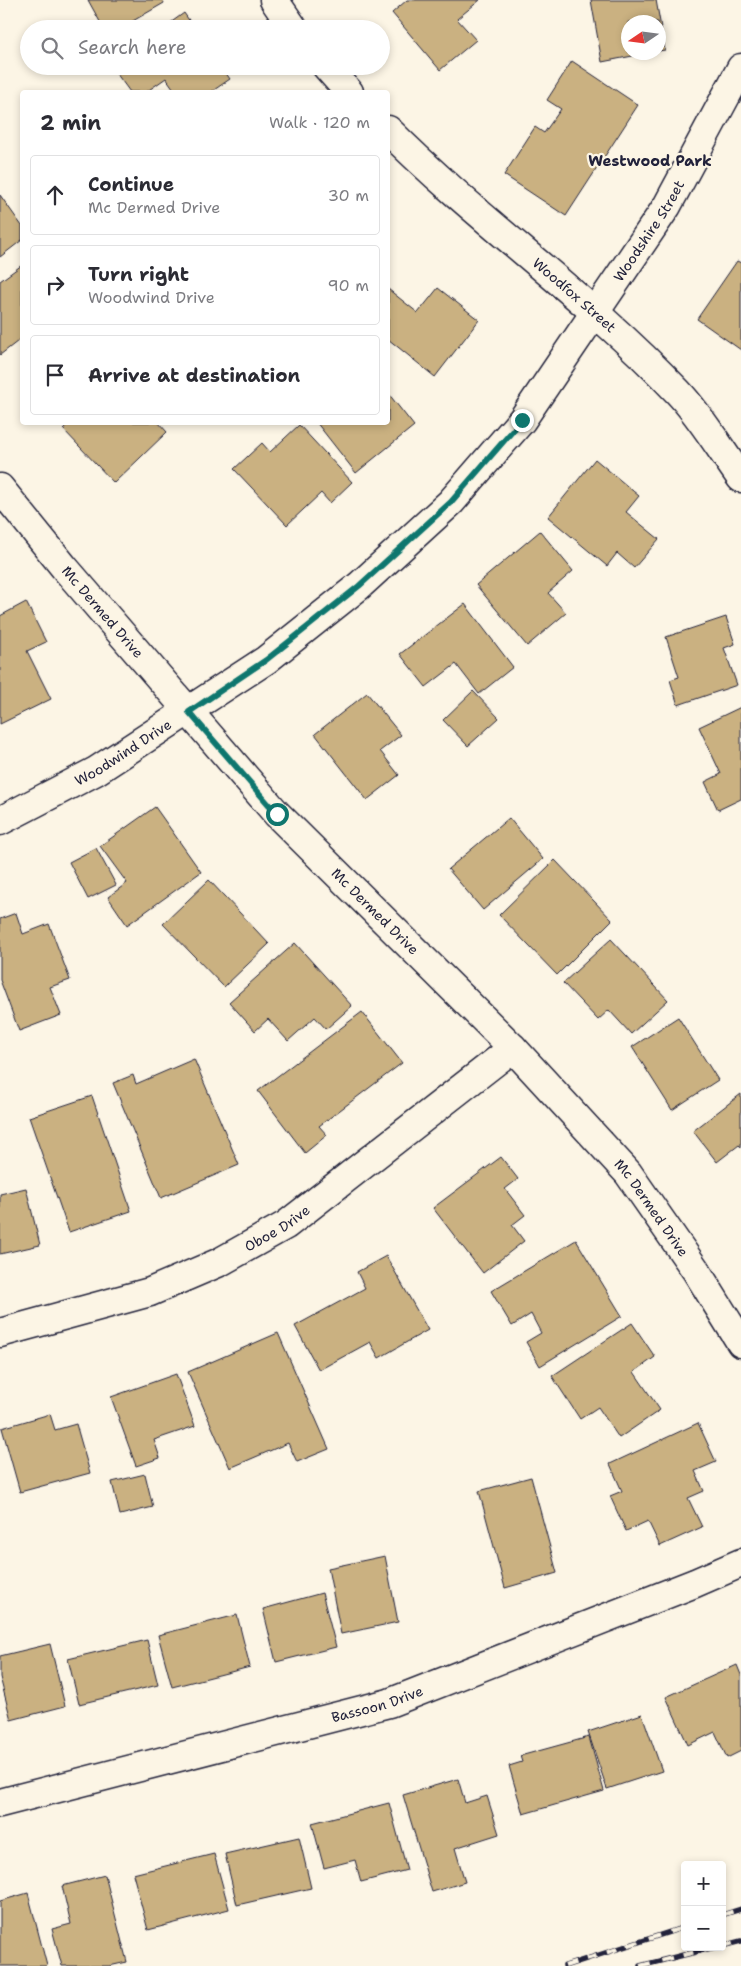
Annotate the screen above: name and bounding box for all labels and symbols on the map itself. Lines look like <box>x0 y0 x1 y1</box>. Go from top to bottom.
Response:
north arrow <box>621 15 666 60</box>
district label: Westwood Park <box>588 151 712 171</box>
street label: Woodshire Street <box>609 177 688 285</box>
street label: Woodfox Street <box>529 254 620 336</box>
route end <box>511 409 534 432</box>
street label: Mc Dermed Drive <box>58 562 147 662</box>
street label: Woodwind Drive <box>72 715 175 790</box>
route start <box>266 803 289 826</box>
street label: Mc Dermed Drive <box>328 864 423 959</box>
street label: Mc Dermed Drive <box>611 1155 693 1260</box>
street label: Oboe Drive <box>241 1201 313 1255</box>
street label: Bassoon Drive <box>330 1682 426 1726</box>

